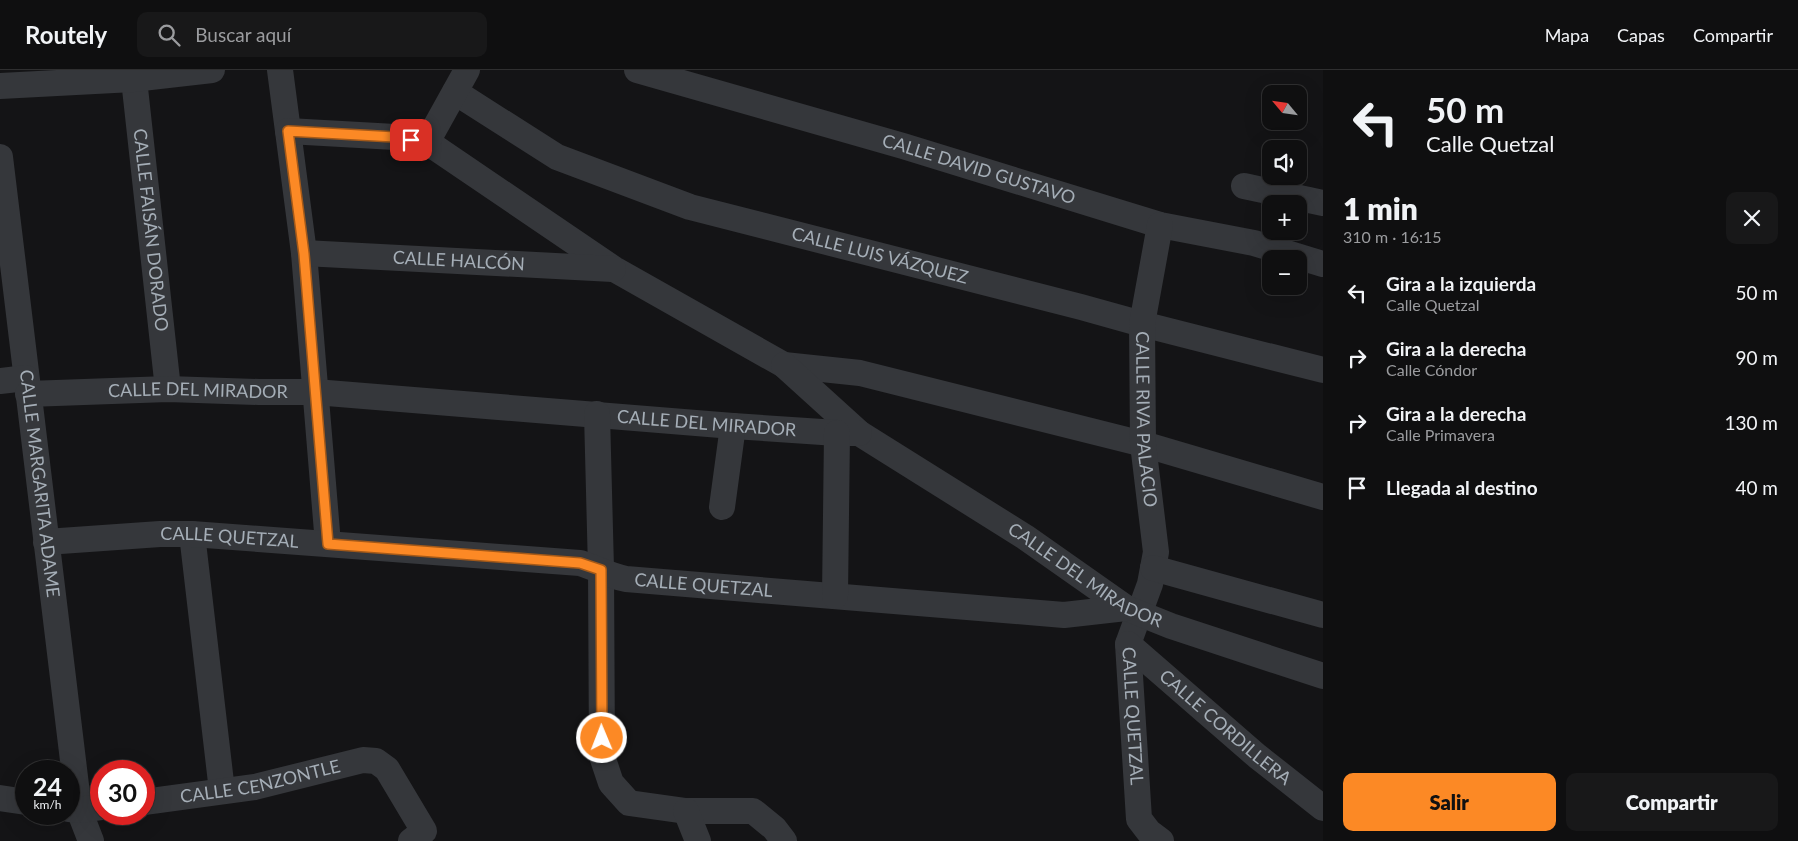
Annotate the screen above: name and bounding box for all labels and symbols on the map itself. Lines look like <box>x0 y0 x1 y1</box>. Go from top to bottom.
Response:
north arrow <box>1262 85 1308 130</box>
pin <box>390 119 432 161</box>
street label: CALLE FAISÁN DORADO <box>129 127 174 332</box>
street label: CALLE DAVID GUSTAVO <box>880 129 1078 208</box>
street label: CALLE LUIS VÁZQUEZ <box>789 221 971 288</box>
street label: CALLE HALCÓN <box>392 246 525 274</box>
street label: CALLE RIVA PALACIO <box>1132 331 1162 508</box>
street label: CALLE MARGARITA ADAME <box>16 368 65 599</box>
street label: CALLE DEL MIRADOR <box>108 377 288 402</box>
street label: CALLE DEL MIRADOR <box>616 405 798 440</box>
street label: CALLE DEL MIRADOR <box>1004 517 1167 632</box>
street label: CALLE QUETZAL <box>160 522 300 552</box>
street label: CALLE QUETZAL <box>634 568 774 601</box>
street label: CALLE QUETZAL <box>1118 646 1149 786</box>
street label: CALLE CORDILLERA <box>1155 664 1297 789</box>
position arrow <box>575 711 627 763</box>
street label: CALLE CENZONTLE <box>179 754 342 807</box>
speed limit sign: 30 <box>90 760 155 825</box>

